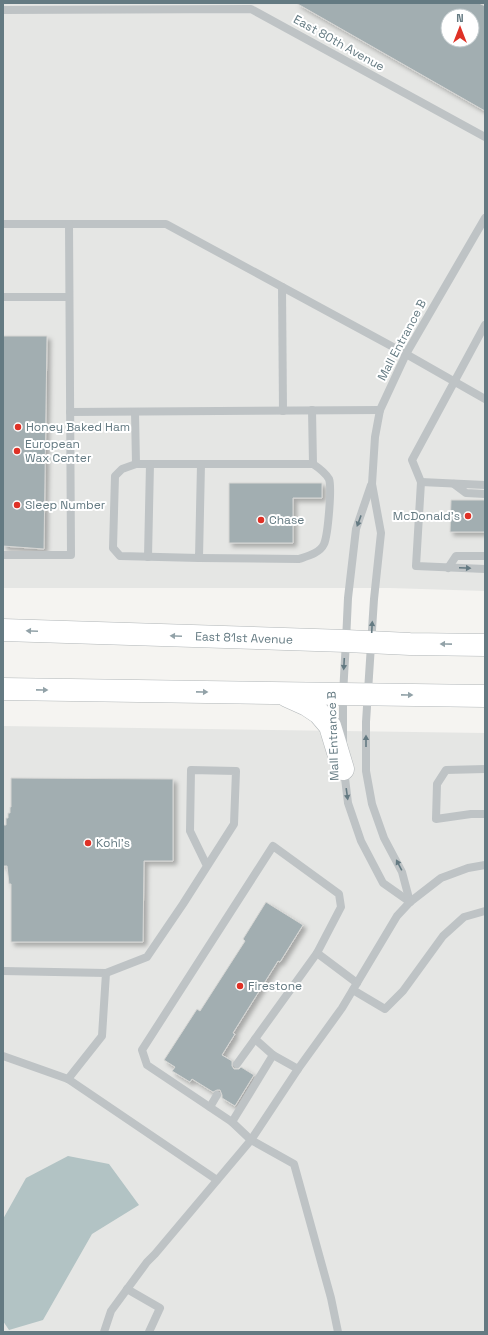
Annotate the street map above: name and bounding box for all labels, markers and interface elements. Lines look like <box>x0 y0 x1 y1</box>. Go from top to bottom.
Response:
north arrow <box>440 8 480 48</box>
street label: East 80th Avenue <box>291 11 387 75</box>
text: N <box>456 11 464 25</box>
street label: Mall Entrance B <box>374 297 430 383</box>
place label: Honey Baked Ham <box>26 419 130 435</box>
marker: Honey Baked Ham <box>13 422 23 432</box>
place label: European Wax Center <box>25 436 92 466</box>
marker: European Wax Center <box>12 446 22 456</box>
place label: Sleep Number <box>25 497 106 513</box>
marker: Sleep Number <box>12 500 22 510</box>
place label: McDonald's <box>393 508 460 524</box>
marker: McDonald's <box>463 511 473 521</box>
place label: Chase <box>269 512 304 528</box>
marker: Chase <box>256 515 266 525</box>
one-way arrow <box>355 516 361 528</box>
one-way arrow <box>459 565 472 571</box>
one-way arrow <box>368 621 375 633</box>
one-way arrow <box>25 628 38 634</box>
street label: East 81st Avenue <box>195 628 293 648</box>
one-way arrow <box>170 632 182 639</box>
one-way arrow <box>439 641 452 647</box>
one-way arrow <box>341 658 348 670</box>
one-way arrow <box>36 687 49 693</box>
one-way arrow <box>196 689 208 696</box>
street label: Mall Entrance B <box>323 691 343 781</box>
one-way arrow <box>401 692 414 698</box>
one-way arrow <box>363 734 369 747</box>
one-way arrow <box>344 788 350 800</box>
place label: Kohl's <box>96 835 130 851</box>
marker: Kohl's <box>83 838 93 848</box>
one-way arrow <box>395 859 402 871</box>
place label: Firestone <box>248 978 302 994</box>
marker: Firestone <box>235 981 245 991</box>

